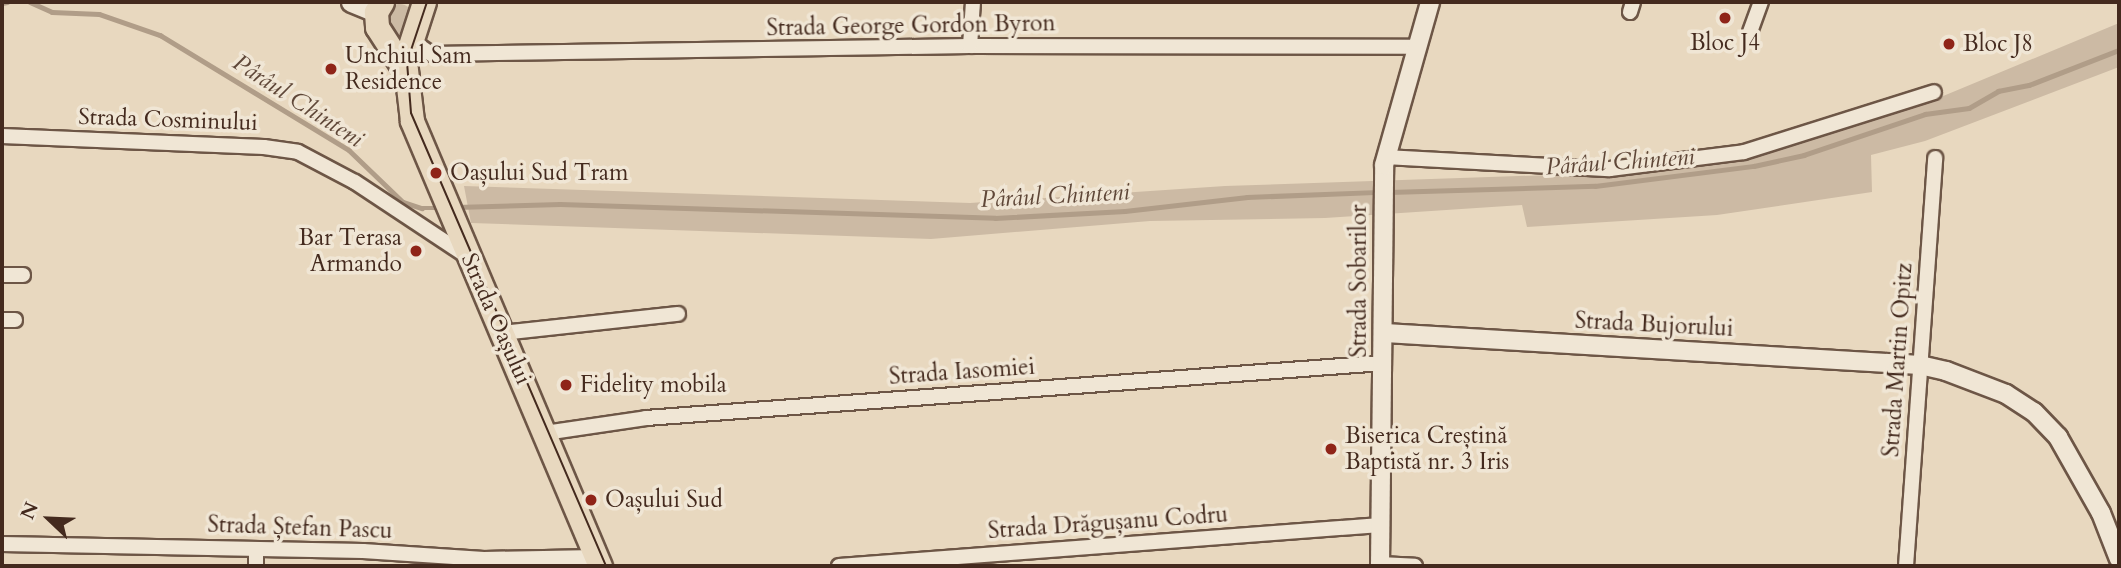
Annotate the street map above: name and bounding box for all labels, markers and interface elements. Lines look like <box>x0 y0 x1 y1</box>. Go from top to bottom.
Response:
street label: Strada George Gordon Byron <box>766 10 1056 42</box>
marker: Bloc J4 <box>1717 10 1733 26</box>
place label: Bloc J4 <box>1690 29 1760 57</box>
place label: Bloc J8 <box>1963 30 2033 58</box>
marker: Bloc J8 <box>1941 36 1957 52</box>
place label: Unchiul Sam Residence <box>345 42 472 96</box>
water label: Pârâul Chinteni <box>227 48 369 154</box>
marker: Unchiul Sam Residence <box>323 61 339 77</box>
street label: Strada Cosminului <box>78 103 258 137</box>
water label: Pârâul Chinteni <box>1544 142 1696 182</box>
place label: Oașului Sud Tram <box>450 159 628 187</box>
marker: Oașului Sud Tram <box>428 165 444 181</box>
water label: Pârâul Chinteni <box>980 178 1130 214</box>
street label: Strada Sobarilor <box>1345 204 1373 358</box>
place label: Bar Terasa Armando <box>299 224 402 278</box>
marker: Bar Terasa Armando <box>408 243 424 259</box>
street label: Strada Oașului <box>455 249 537 389</box>
street label: Strada Martin Opitz <box>1877 262 1919 458</box>
street label: Strada Bujorului <box>1574 307 1734 343</box>
street label: Strada Iasomiei <box>888 353 1036 391</box>
place label: Fidelity mobila <box>580 371 727 399</box>
marker: Fidelity mobila <box>558 377 574 393</box>
place label: Biserica Creștină Baptistă nr. 3 Iris <box>1345 422 1509 476</box>
marker: Biserica Creștină Baptistă nr. 3 Iris <box>1323 441 1339 457</box>
north arrow <box>14 484 84 554</box>
place label: Oașului Sud <box>605 486 723 514</box>
marker: Oașului Sud <box>583 492 599 508</box>
text: N <box>14 498 45 523</box>
street label: Strada Drăgușanu Codru <box>987 501 1229 545</box>
street label: Strada Ștefan Pascu <box>207 511 393 545</box>

